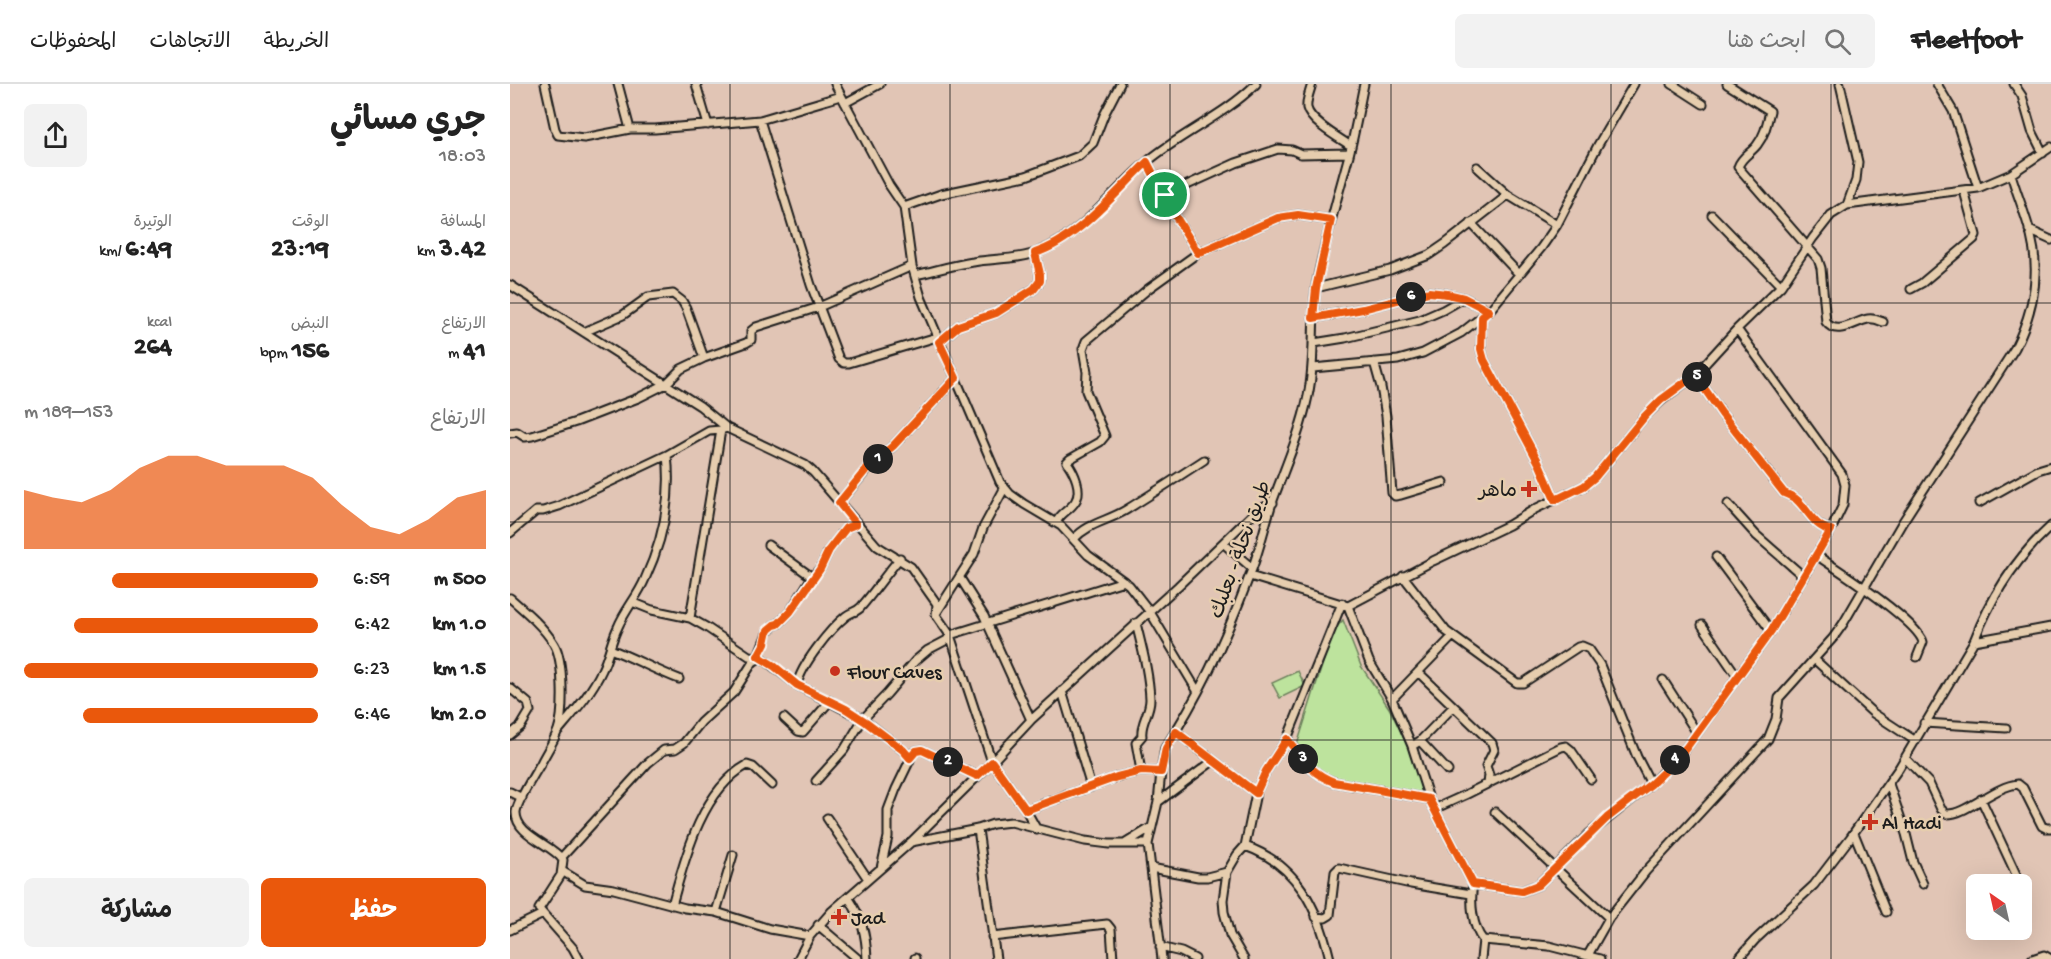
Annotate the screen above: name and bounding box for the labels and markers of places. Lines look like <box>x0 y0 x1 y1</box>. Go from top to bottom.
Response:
pin <box>1139 169 1190 220</box>
pin: 6 <box>1396 282 1426 312</box>
pin: 5 <box>1682 362 1712 392</box>
pin: 1 <box>863 444 893 474</box>
place label: ماهر <box>1477 480 1517 504</box>
marker: ماهر <box>1522 482 1536 496</box>
place label: Flour Caves <box>846 663 942 686</box>
marker: Flour Caves <box>828 664 842 678</box>
pin: 3 <box>1288 744 1318 774</box>
pin: 4 <box>1660 745 1690 775</box>
pin: 2 <box>933 747 963 777</box>
place label: Al Hadi <box>1882 814 1942 837</box>
marker: Al Hadi <box>1863 815 1877 829</box>
place label: Jad <box>851 909 887 932</box>
marker: Jad <box>832 910 846 924</box>

